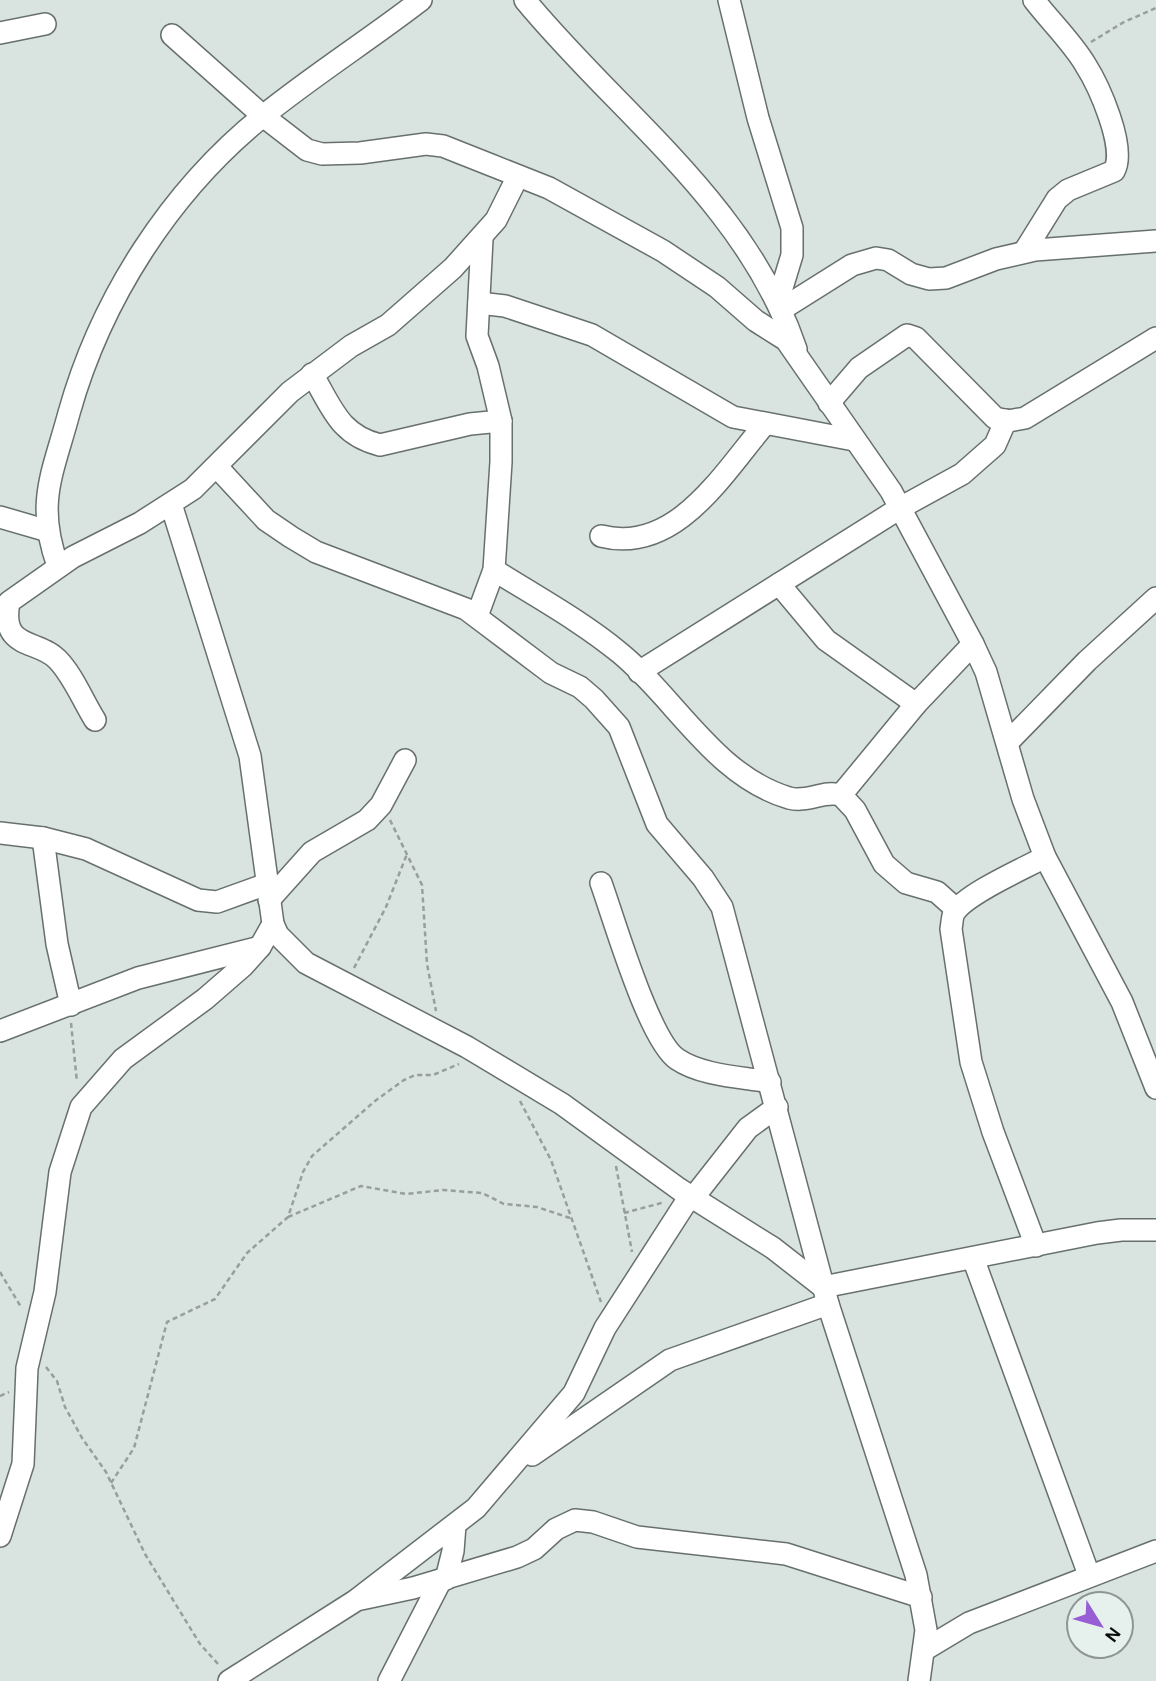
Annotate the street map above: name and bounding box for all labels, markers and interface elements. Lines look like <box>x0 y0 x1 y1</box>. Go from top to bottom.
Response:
north arrow <box>1065 1590 1135 1660</box>
text: N <box>1100 1623 1126 1647</box>

